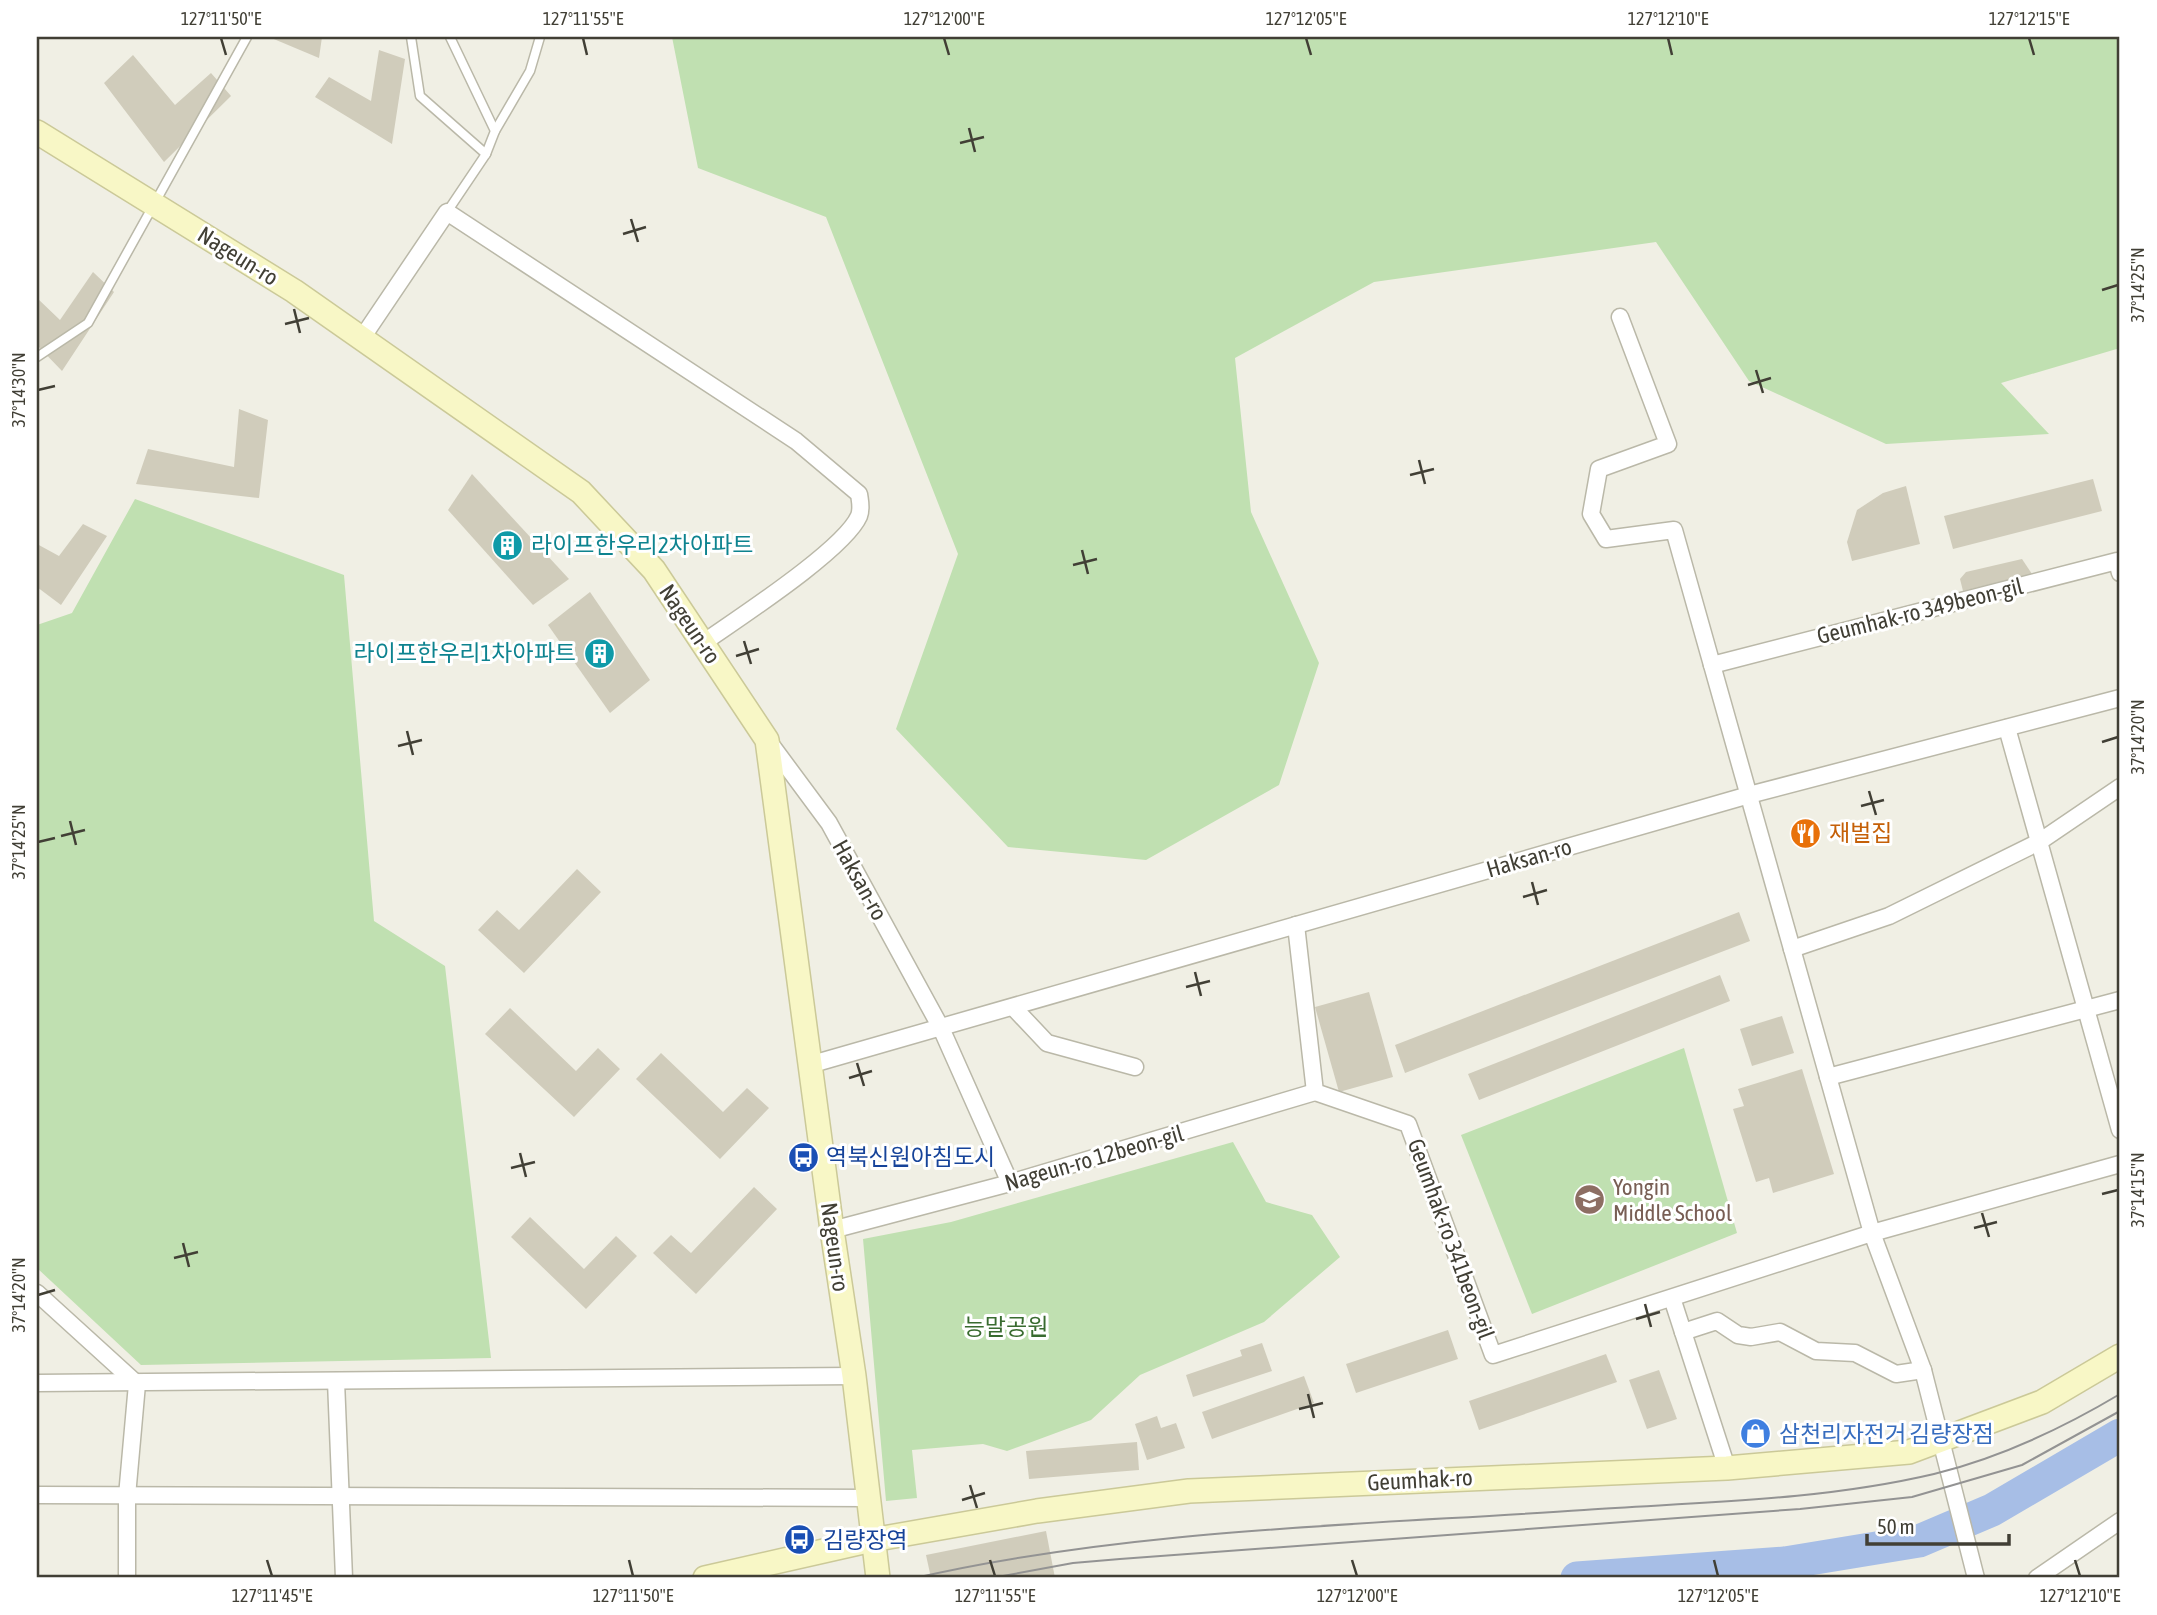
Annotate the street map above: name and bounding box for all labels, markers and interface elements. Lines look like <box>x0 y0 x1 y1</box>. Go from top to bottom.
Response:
text: 127°11'50"E <box>181 8 262 29</box>
text: 127°11'55"E <box>543 8 624 29</box>
text: 127°12'00"E <box>904 8 985 29</box>
text: 127°12'05"E <box>1266 8 1347 29</box>
text: 127°12'10"E <box>1628 8 1709 29</box>
text: 127°12'15"E <box>1989 8 2070 29</box>
street label: Nageun-ro <box>193 221 283 291</box>
text: 37°14'25"N <box>2127 247 2148 323</box>
text: 37°14'30"N <box>8 352 29 428</box>
building icon: 라이프한우리2차아파트 <box>491 528 525 562</box>
place label: 라이프한우리2차아파트 <box>531 532 753 558</box>
street label: Geumhak-ro 349beon-gil <box>1814 573 2026 649</box>
street label: Nageun-ro <box>654 580 726 668</box>
building icon: 라이프한우리1차아파트 <box>582 636 616 670</box>
place label: 라이프한우리1차아파트 <box>354 640 576 666</box>
text: 37°14'20"N <box>2127 699 2148 775</box>
text: 37°14'25"N <box>8 804 29 880</box>
restaurant icon: 재벌집 <box>1789 816 1823 850</box>
place label: 재벌집 <box>1829 820 1892 846</box>
street label: Haksan-ro <box>1483 833 1575 883</box>
street label: Haksan-ro <box>827 835 893 925</box>
street label: Nageun-ro 12beon-gil <box>1002 1120 1186 1196</box>
street label: Geumhak-ro 341beon-gil <box>1403 1135 1499 1343</box>
bus stop icon: 역북신원아침도시 <box>786 1140 820 1174</box>
place label: 역북신원아침도시 <box>826 1144 995 1170</box>
text: 37°14'15"N <box>2127 1152 2148 1228</box>
place label: Yongin Middle School <box>1613 1174 1732 1226</box>
school or university icon: Yongin Middle School <box>1573 1183 1607 1217</box>
street label: Nageun-ro <box>816 1201 854 1293</box>
text: 37°14'20"N <box>8 1257 29 1333</box>
park label: 능말공원 <box>964 1314 1048 1340</box>
shop icon: 삼천리자전거 김량장점 <box>1739 1417 1773 1451</box>
place label: 삼천리자전거 김량장점 <box>1779 1421 1994 1447</box>
street label: Geumhak-ro <box>1367 1464 1473 1496</box>
scale bar <box>1867 1503 2008 1547</box>
text: 50 m <box>1877 1514 1915 1538</box>
bus stop icon: 김량장역 <box>783 1523 817 1557</box>
place label: 김량장역 <box>823 1527 908 1553</box>
text: 127°11'45"E <box>232 1585 313 1606</box>
text: 127°11'50"E <box>593 1585 674 1606</box>
text: 127°11'55"E <box>955 1585 1036 1606</box>
text: 127°12'00"E <box>1317 1585 1398 1606</box>
text: 127°12'05"E <box>1678 1585 1759 1606</box>
text: 127°12'10"E <box>2040 1585 2121 1606</box>

